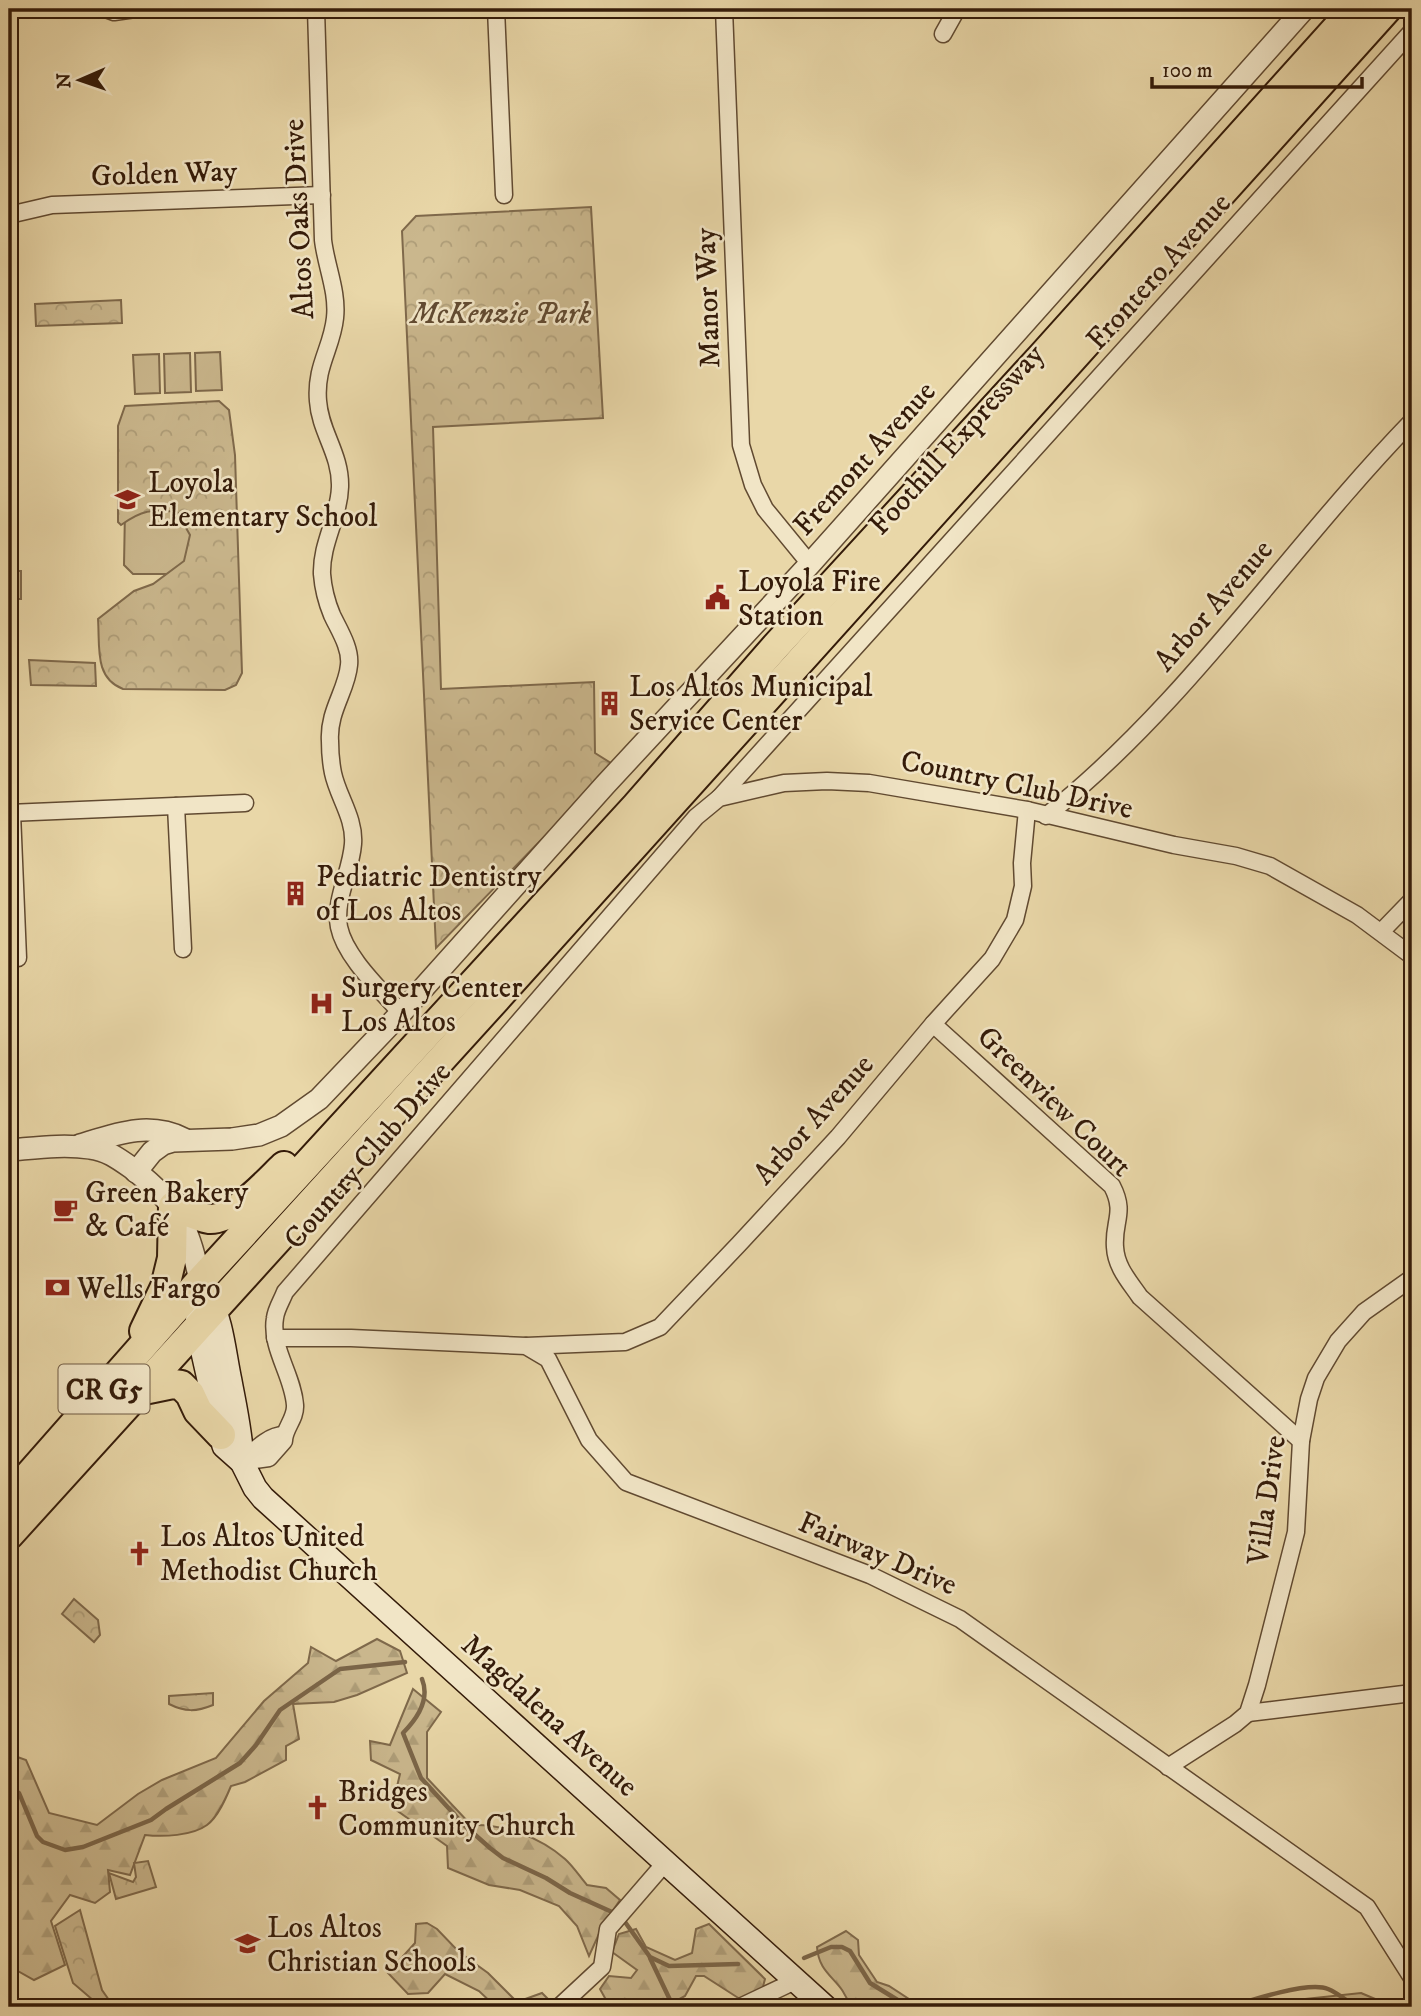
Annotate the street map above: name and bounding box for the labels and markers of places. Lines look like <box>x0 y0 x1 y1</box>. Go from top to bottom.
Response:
place label: Loyola Elementary School <box>148 465 377 536</box>
school or university icon: Loyola Elementary School <box>114 485 142 513</box>
place label: Loyola Fire Station <box>738 564 881 635</box>
public building icon: Loyola Fire Station <box>704 584 732 612</box>
place label: Los Altos Municipal Service Center <box>629 669 873 740</box>
building icon: Los Altos Municipal Service Center <box>595 689 623 717</box>
place label: Pediatric Dentistry of Los Altos <box>316 859 542 930</box>
building icon: Pediatric Dentistry of Los Altos <box>282 879 310 907</box>
place label: Surgery Center Los Altos <box>341 970 522 1041</box>
hospital icon: Surgery Center Los Altos <box>307 990 335 1018</box>
place label: Green Bakery & Café <box>85 1175 249 1246</box>
cafe icon: Green Bakery & Café <box>51 1195 79 1223</box>
place label: Wells Fargo <box>76 1271 221 1308</box>
bank icon: Wells Fargo <box>43 1274 71 1302</box>
place label: Los Altos United Methodist Church <box>160 1519 378 1590</box>
church icon: Los Altos United Methodist Church <box>126 1539 154 1567</box>
place label: Bridges Community Church <box>338 1774 576 1845</box>
church icon: Bridges Community Church <box>304 1794 332 1822</box>
place label: Los Altos Christian Schools <box>267 1910 476 1981</box>
school or university icon: Los Altos Christian Schools <box>233 1930 261 1958</box>

